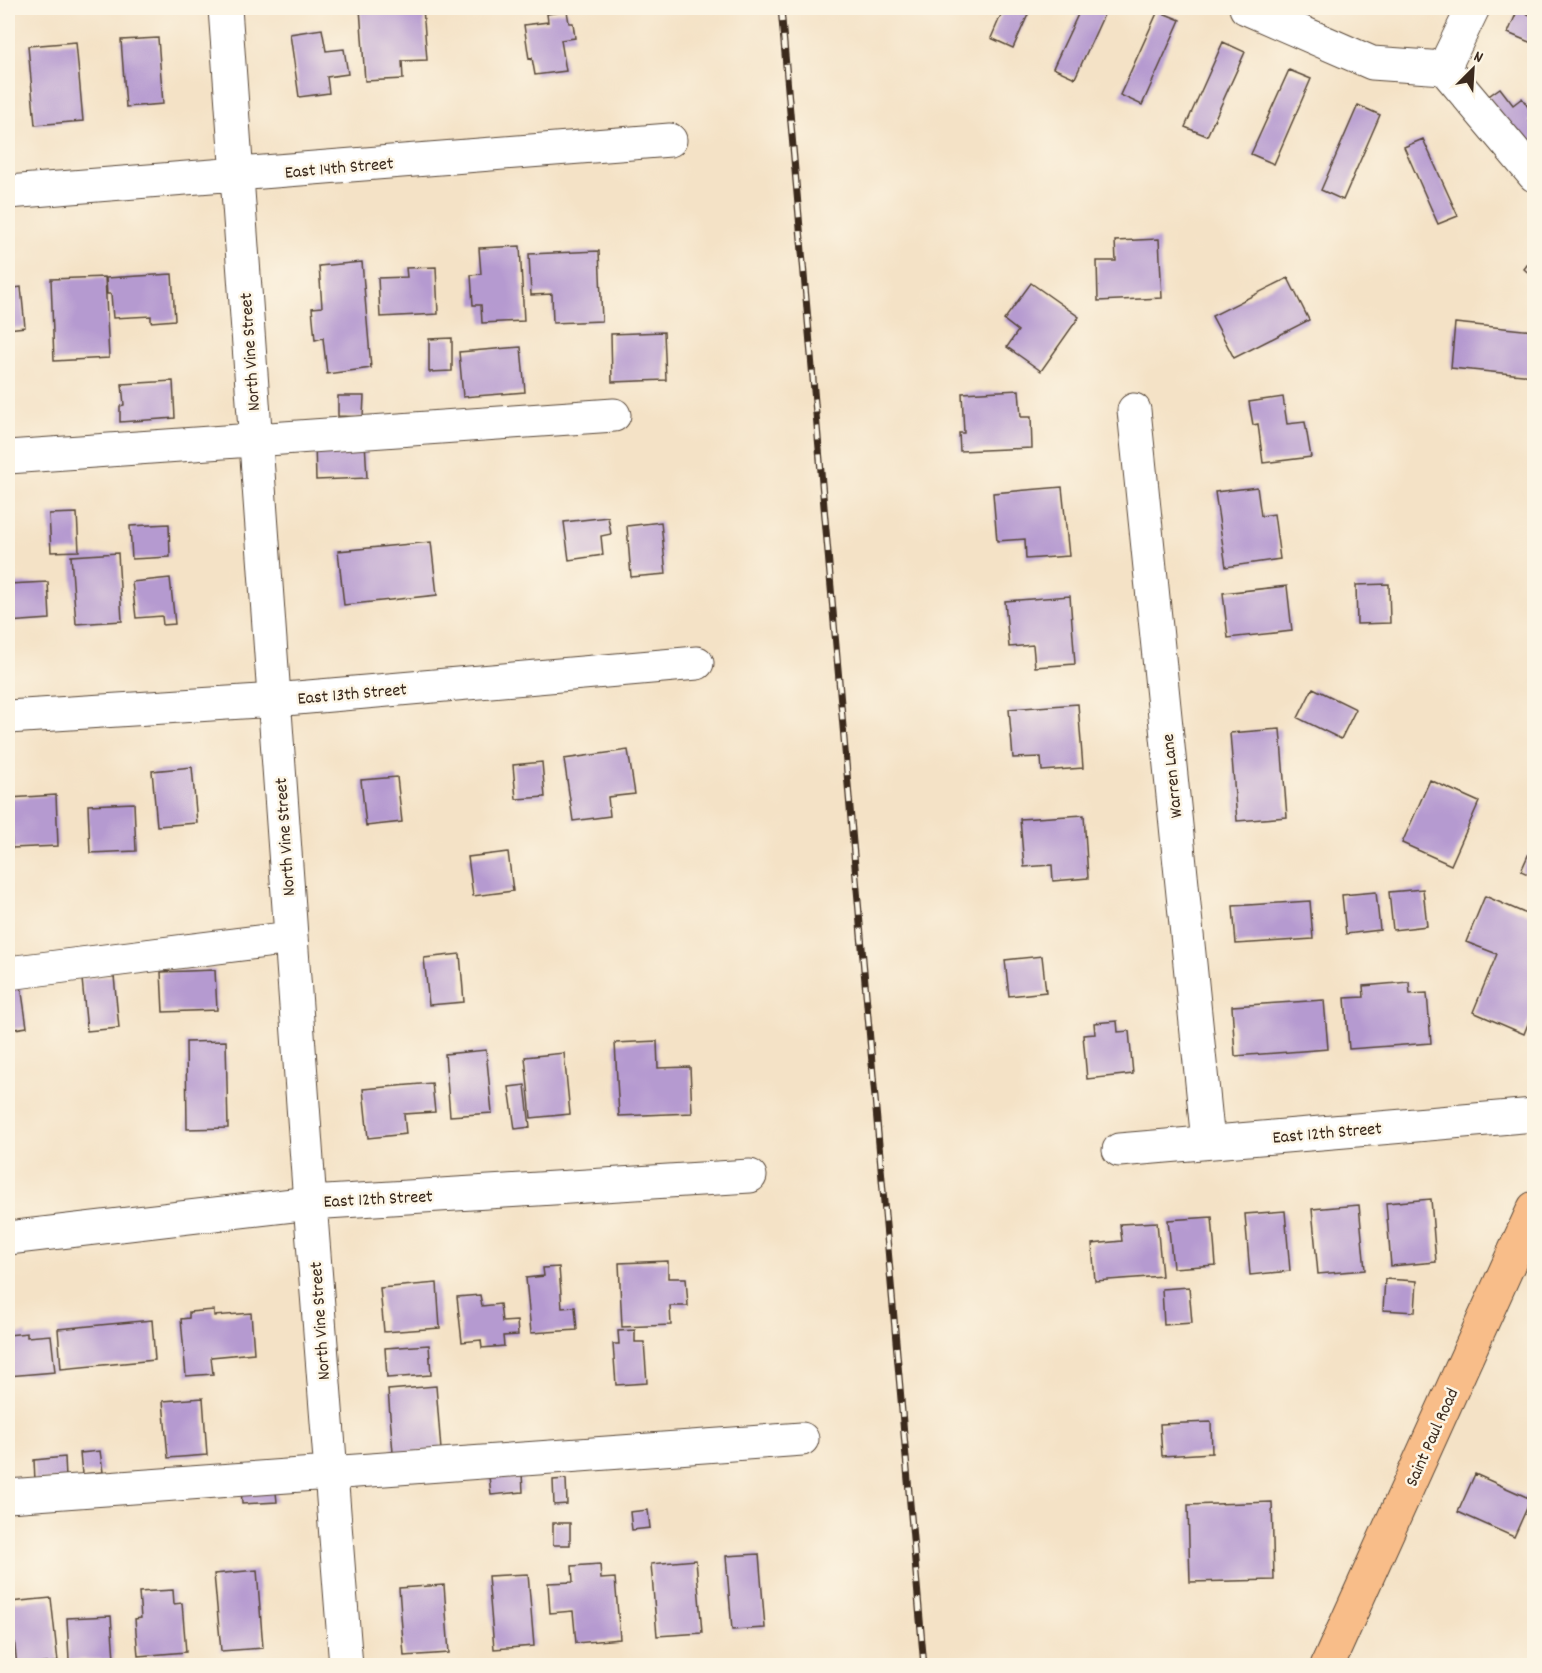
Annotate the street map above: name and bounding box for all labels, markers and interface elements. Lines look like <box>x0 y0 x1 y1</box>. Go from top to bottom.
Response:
north arrow <box>1443 39 1503 99</box>
text: N <box>1470 45 1486 70</box>
street label: East 14th Street <box>284 152 395 187</box>
street label: North Vine Street <box>235 291 268 412</box>
street label: East 13th Street <box>297 678 408 713</box>
street label: Warren Lane <box>1157 732 1190 819</box>
street label: North Vine Street <box>270 776 303 897</box>
street label: East 12th Street <box>1272 1117 1383 1152</box>
street label: East 12th Street <box>323 1185 434 1216</box>
street label: North Vine Street <box>305 1260 338 1381</box>
street label: Saint Paul Road <box>1400 1385 1466 1491</box>

